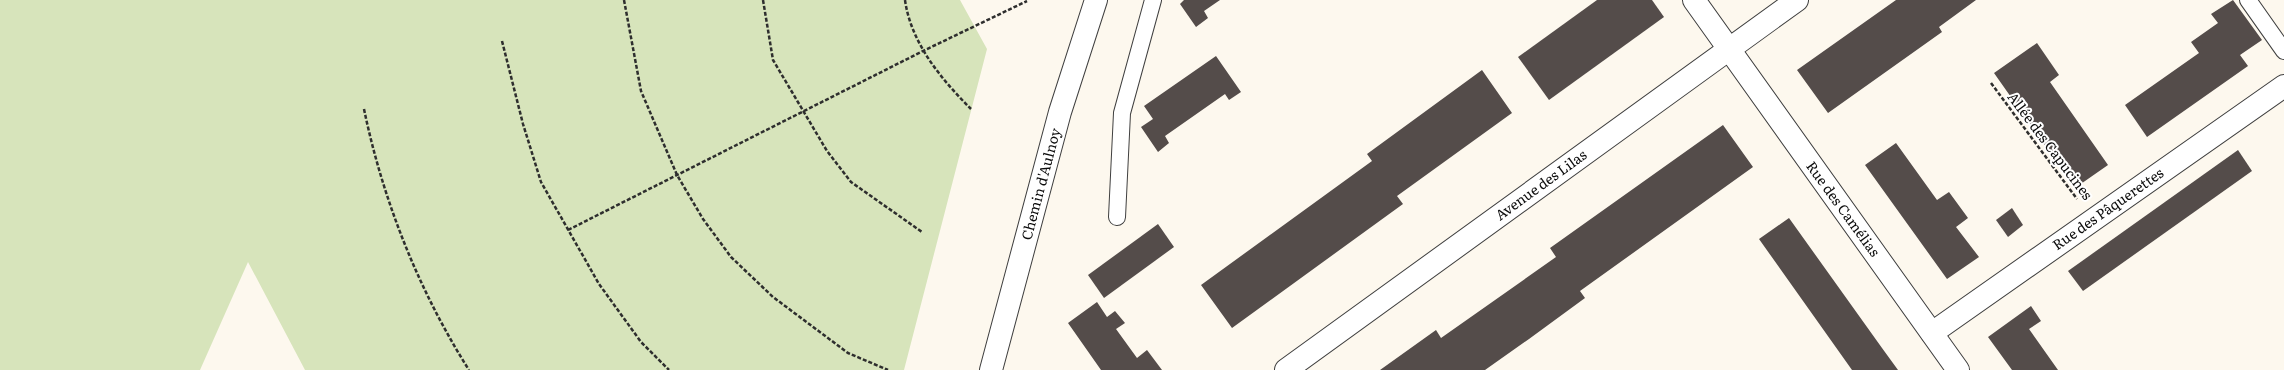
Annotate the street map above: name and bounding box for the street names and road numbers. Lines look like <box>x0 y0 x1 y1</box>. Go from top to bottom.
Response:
street label: Allée des Capucines <box>2004 87 2098 203</box>
street label: Chemin d'Aulnoy <box>1015 125 1065 242</box>
street label: Avenue des Lilas <box>1491 144 1590 224</box>
street label: Rue des Camélias <box>1802 157 1885 260</box>
street label: Rue des Pâquerettes <box>2048 162 2167 254</box>

